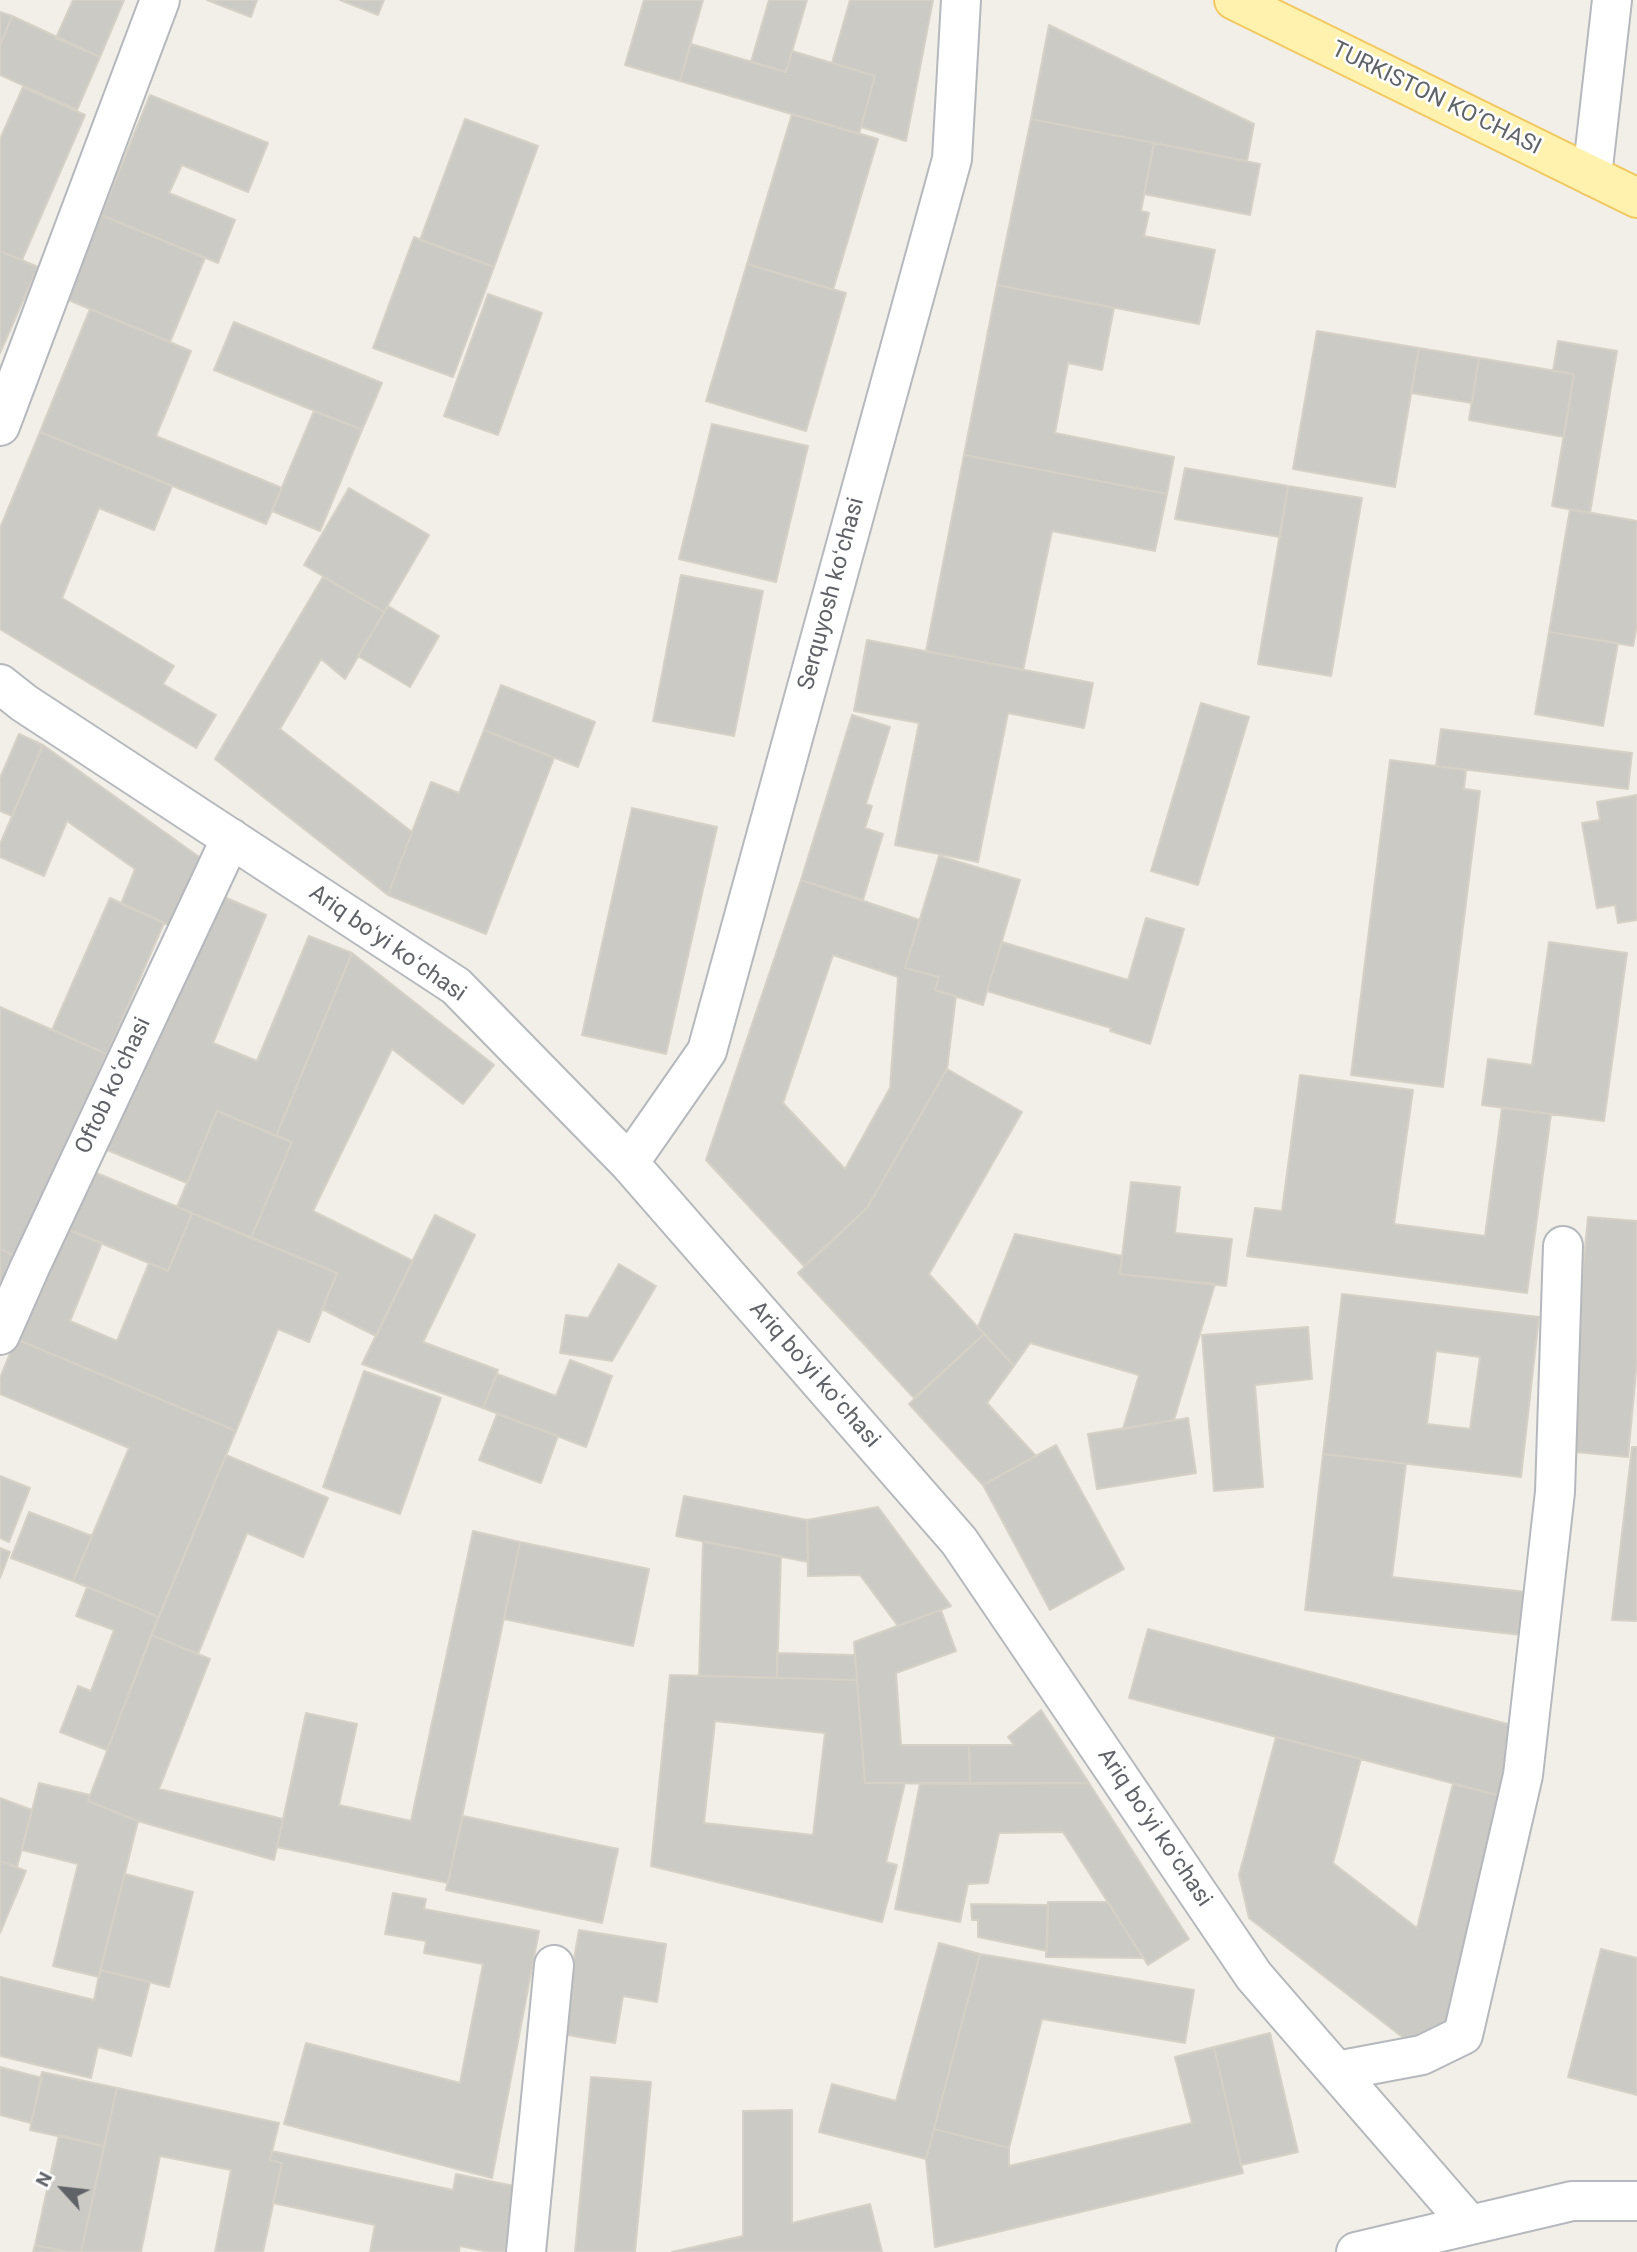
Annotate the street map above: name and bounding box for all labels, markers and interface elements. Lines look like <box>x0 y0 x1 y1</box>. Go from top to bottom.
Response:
street label: TURKISTON KO’CHASI <box>1327 36 1545 162</box>
street label: Serquyosh koʻchasi <box>793 495 871 693</box>
street label: Ariq boʻyi koʻchasi <box>303 880 471 1008</box>
street label: Oftob koʻchasi <box>70 1013 158 1159</box>
street label: Ariq boʻyi koʻchasi <box>743 1296 885 1454</box>
street label: Ariq boʻyi koʻchasi <box>1091 1744 1217 1912</box>
north arrow <box>28 2154 98 2224</box>
text: N <box>31 2168 57 2190</box>

